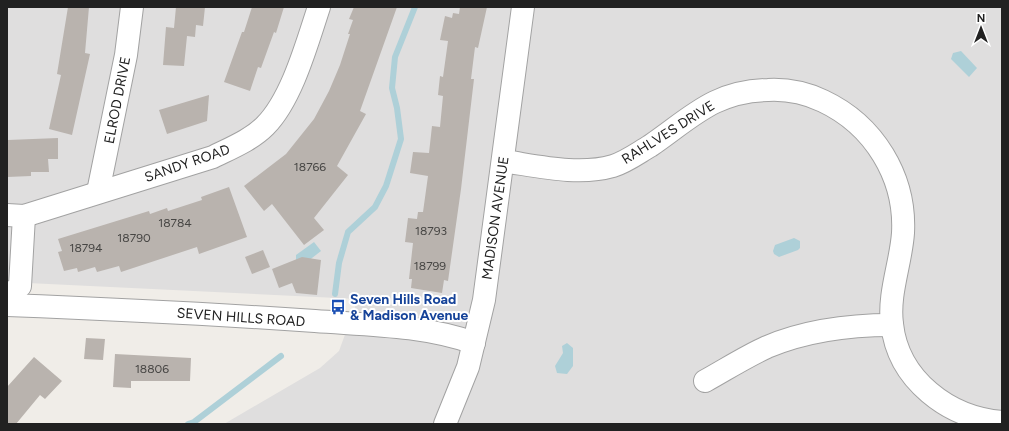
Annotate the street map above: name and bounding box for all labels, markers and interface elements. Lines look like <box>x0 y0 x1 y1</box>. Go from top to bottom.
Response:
north arrow <box>961 8 1001 48</box>
text: N <box>977 12 985 25</box>
street label: ELROD DRIVE <box>101 55 134 145</box>
street label: RAHLVES DRIVE <box>619 97 718 168</box>
street label: SANDY ROAD <box>142 141 232 186</box>
street label: MADISON AVENUE <box>478 155 513 281</box>
house number: 18766 <box>294 160 326 174</box>
house number: 18784 <box>158 216 192 230</box>
house number: 18793 <box>415 224 447 238</box>
house number: 18790 <box>117 231 151 245</box>
house number: 18794 <box>69 241 103 255</box>
house number: 18799 <box>414 259 446 273</box>
place label: Seven Hills Road & Madison Avenue <box>350 291 468 324</box>
bus stop icon: Seven Hills Road & Madison Avenue <box>329 298 347 316</box>
street label: SEVEN HILLS ROAD <box>176 305 306 330</box>
house number: 18806 <box>135 362 169 376</box>

